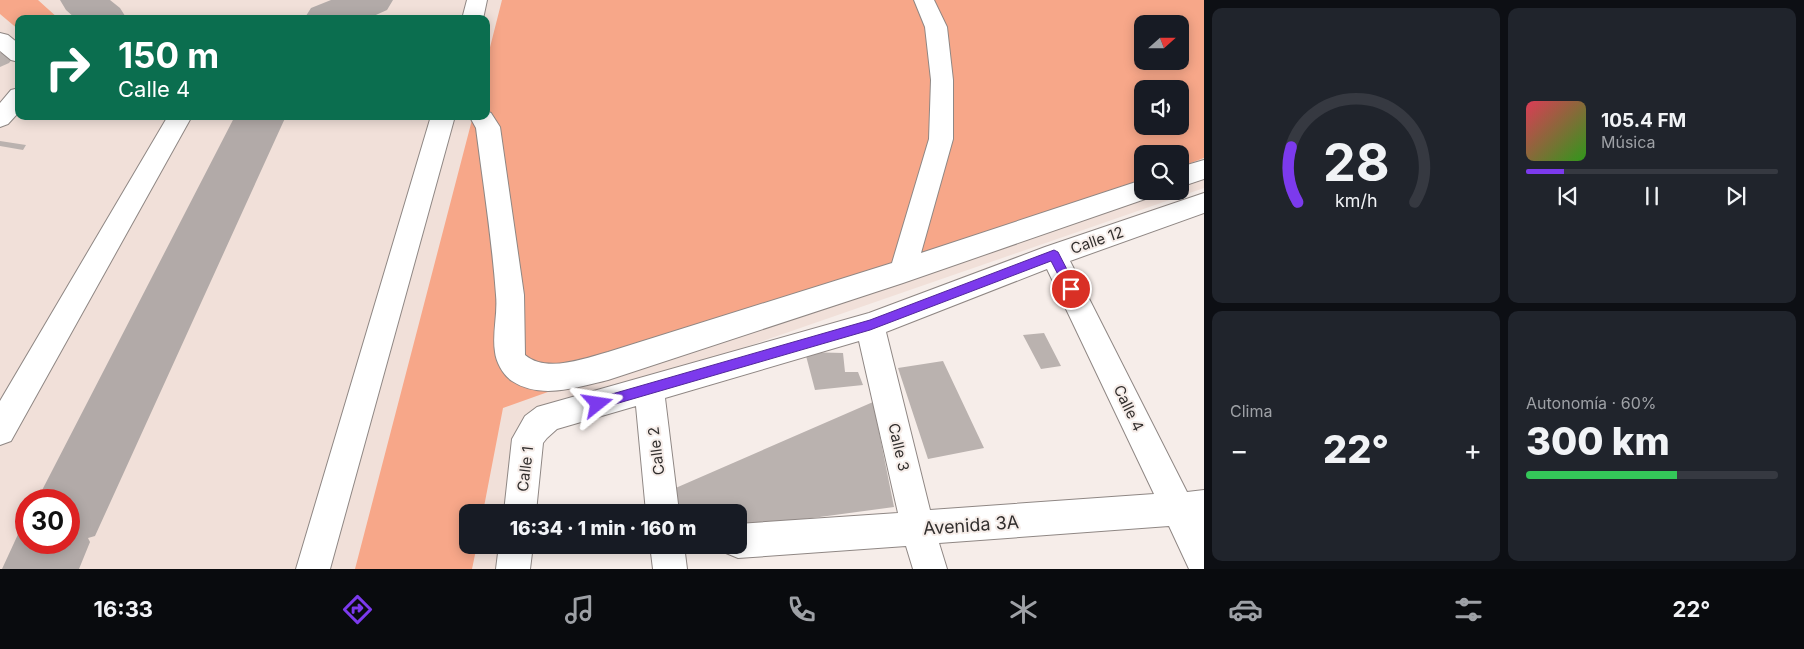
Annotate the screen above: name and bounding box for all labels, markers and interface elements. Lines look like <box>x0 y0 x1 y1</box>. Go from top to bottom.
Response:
north arrow <box>1134 15 1189 70</box>
map controls <box>1134 15 1189 200</box>
text: 150 m <box>118 34 219 76</box>
icon: right <box>35 35 100 100</box>
text: Calle 4 <box>118 76 190 102</box>
button: sound <box>1134 80 1189 135</box>
text: 105.4 FM <box>1601 109 1686 132</box>
text: 28 <box>1323 131 1389 194</box>
text: Música <box>1601 132 1656 152</box>
button: search <box>1134 145 1189 200</box>
icon: previous <box>1554 182 1582 210</box>
icon: pause <box>1638 182 1666 210</box>
icon: next <box>1722 182 1750 210</box>
text: km/h <box>1335 190 1377 211</box>
street label: Calle 12 <box>1068 222 1126 258</box>
pin <box>1050 268 1092 310</box>
icon: arrive <box>1057 275 1085 303</box>
position arrow <box>571 377 623 429</box>
street label: Calle 4 <box>1110 382 1148 434</box>
text: Autonomía · 60% <box>1526 393 1656 413</box>
text: Clima <box>1230 401 1272 421</box>
text: 300 km <box>1526 418 1670 464</box>
street label: Calle 3 <box>884 421 914 473</box>
street label: Calle 2 <box>644 426 668 476</box>
text: 22° <box>1323 426 1389 472</box>
text: − <box>1230 433 1249 467</box>
text: + <box>1463 433 1482 467</box>
street label: Calle 1 <box>513 445 537 493</box>
speed limit sign: 30 <box>15 489 80 554</box>
street label: Avenida 3A <box>922 511 1020 539</box>
text: 16:34 · 1 min · 160 m <box>510 517 696 540</box>
icon: directions <box>340 592 375 627</box>
icon: music <box>562 592 597 627</box>
icon: phone <box>784 592 819 627</box>
icon: climate <box>1006 592 1041 627</box>
icon: car <box>1228 592 1263 627</box>
icon: filters <box>1451 592 1486 627</box>
text: 16:33 <box>94 596 153 622</box>
text: 22° <box>1673 596 1710 622</box>

